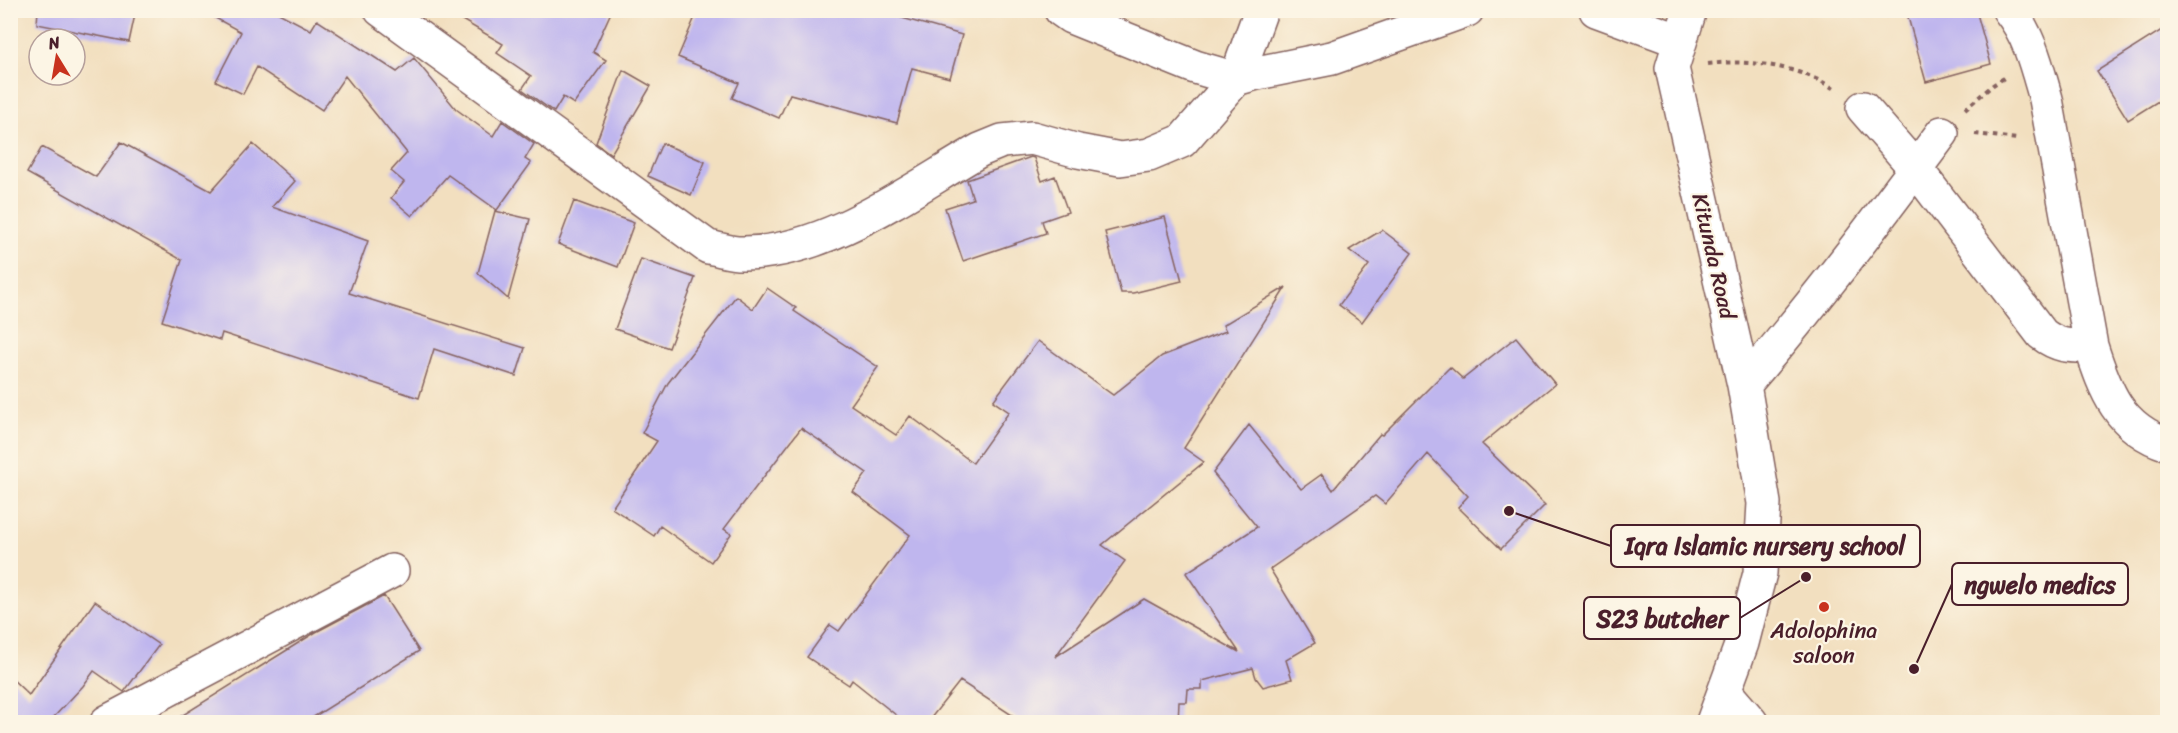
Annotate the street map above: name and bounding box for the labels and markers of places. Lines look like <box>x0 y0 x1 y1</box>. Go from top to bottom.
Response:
callout: Iqra Islamic nursery school <box>1611 525 1920 567</box>
callout: ngwelo medics <box>1952 563 2128 605</box>
callout: S23 butcher <box>1584 597 1740 639</box>
marker: Adolophina saloon <box>1817 600 1831 614</box>
place label: Adolophina saloon <box>1770 611 1877 675</box>

